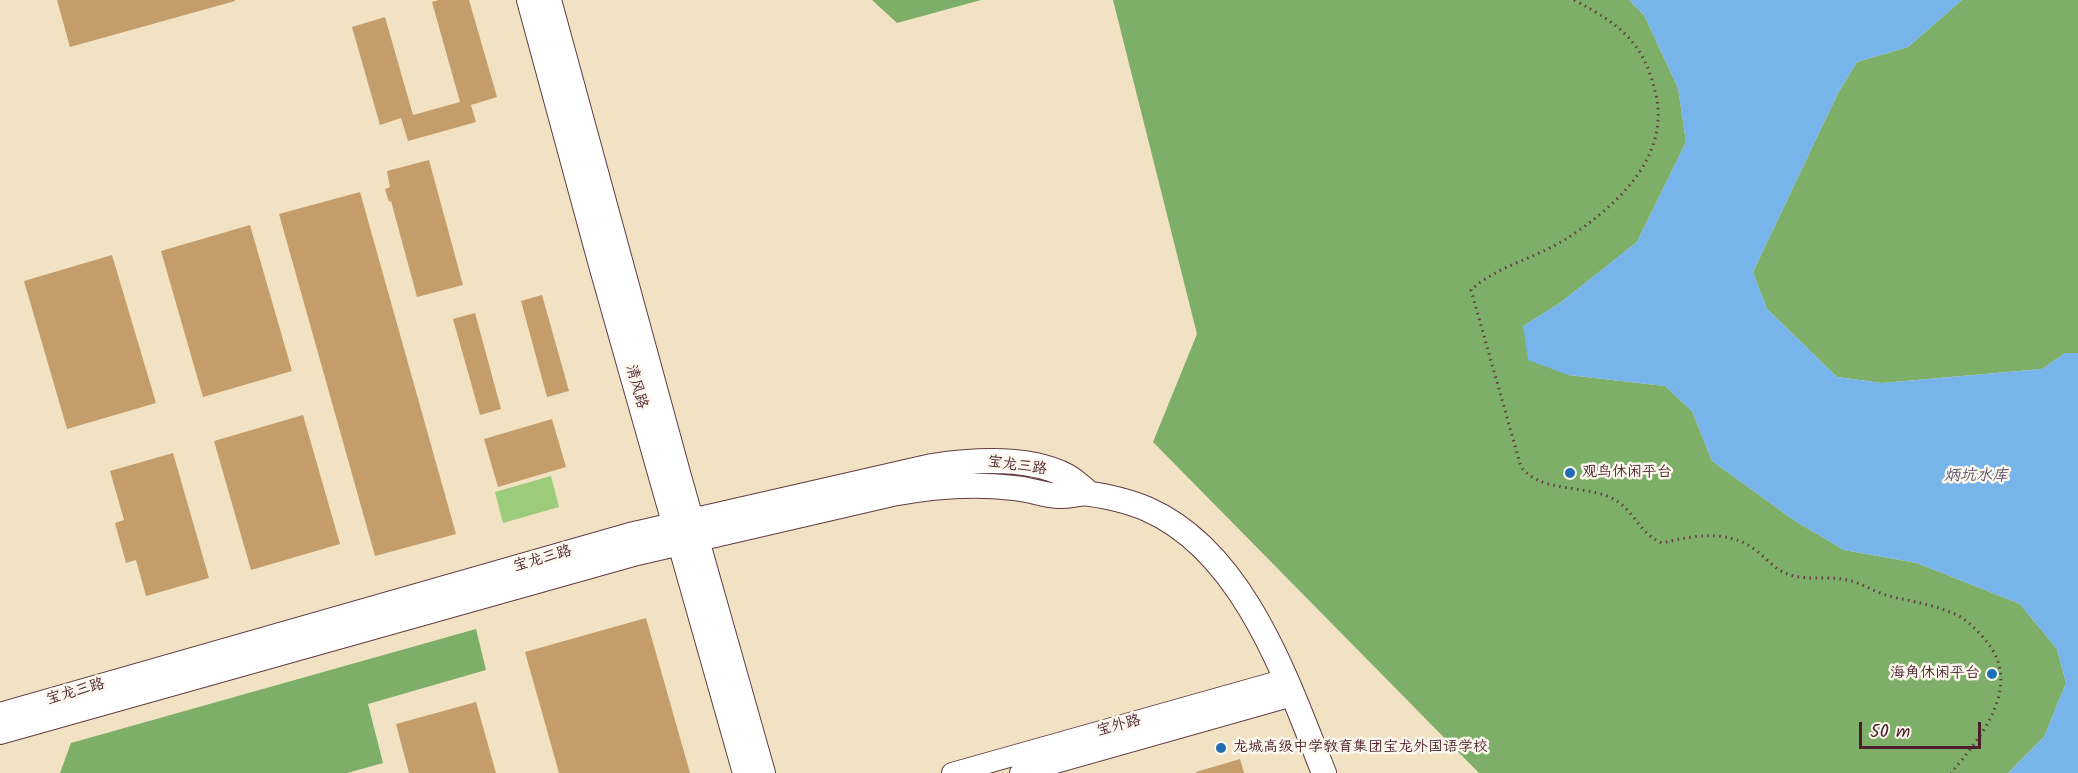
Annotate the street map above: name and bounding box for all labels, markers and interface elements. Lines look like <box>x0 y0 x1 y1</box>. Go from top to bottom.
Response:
street label: 清风路 <box>620 363 650 411</box>
street label: 宝龙三路 <box>986 454 1048 480</box>
place label: 观鸟休闲平台 <box>1582 464 1672 482</box>
marker: 观鸟休闲平台 <box>1563 466 1577 480</box>
water label: 炳坑水库 <box>1944 467 2008 487</box>
street label: 宝龙三路 <box>512 543 574 577</box>
place label: 海角休闲平台 <box>1890 665 1980 683</box>
marker: 海角休闲平台 <box>1985 667 1999 681</box>
street label: 宝龙三路 <box>45 676 107 710</box>
scale bar <box>1862 710 1984 748</box>
street label: 宝外路 <box>1095 712 1143 742</box>
text: 50 m <box>1870 718 1910 747</box>
place label: 龙城高级中学教育集团宝龙外国语学校 <box>1233 739 1488 757</box>
marker: 龙城高级中学教育集团宝龙外国语学校 <box>1214 741 1228 755</box>

